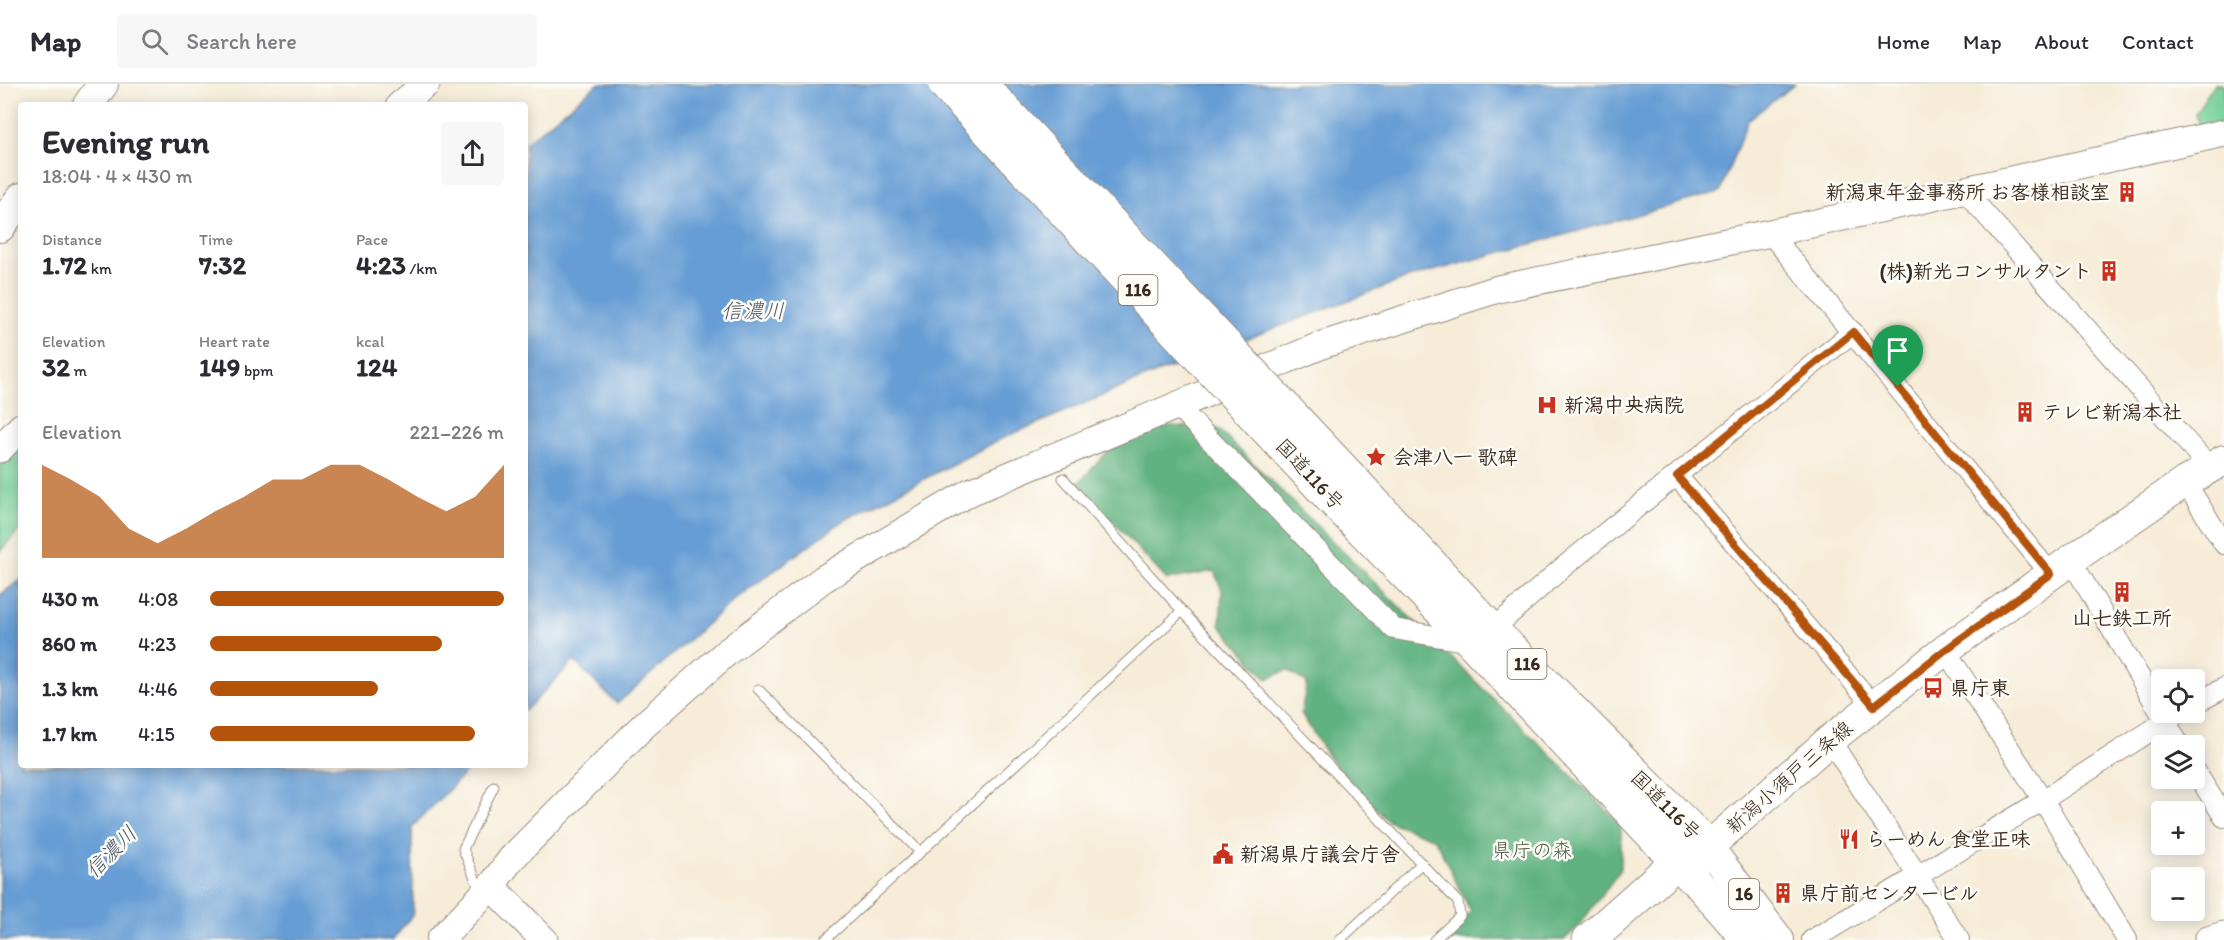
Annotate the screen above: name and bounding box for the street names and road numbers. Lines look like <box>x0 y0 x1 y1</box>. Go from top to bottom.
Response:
road number: 116 <box>1118 275 1158 305</box>
street label: 国道116号 <box>1271 433 1349 515</box>
road number: 116 <box>1508 649 1546 679</box>
street label: 新潟小須戸三条線 <box>1721 715 1857 839</box>
street label: 国道116号 <box>1626 765 1706 845</box>
road number: 16 <box>1729 879 1759 909</box>

